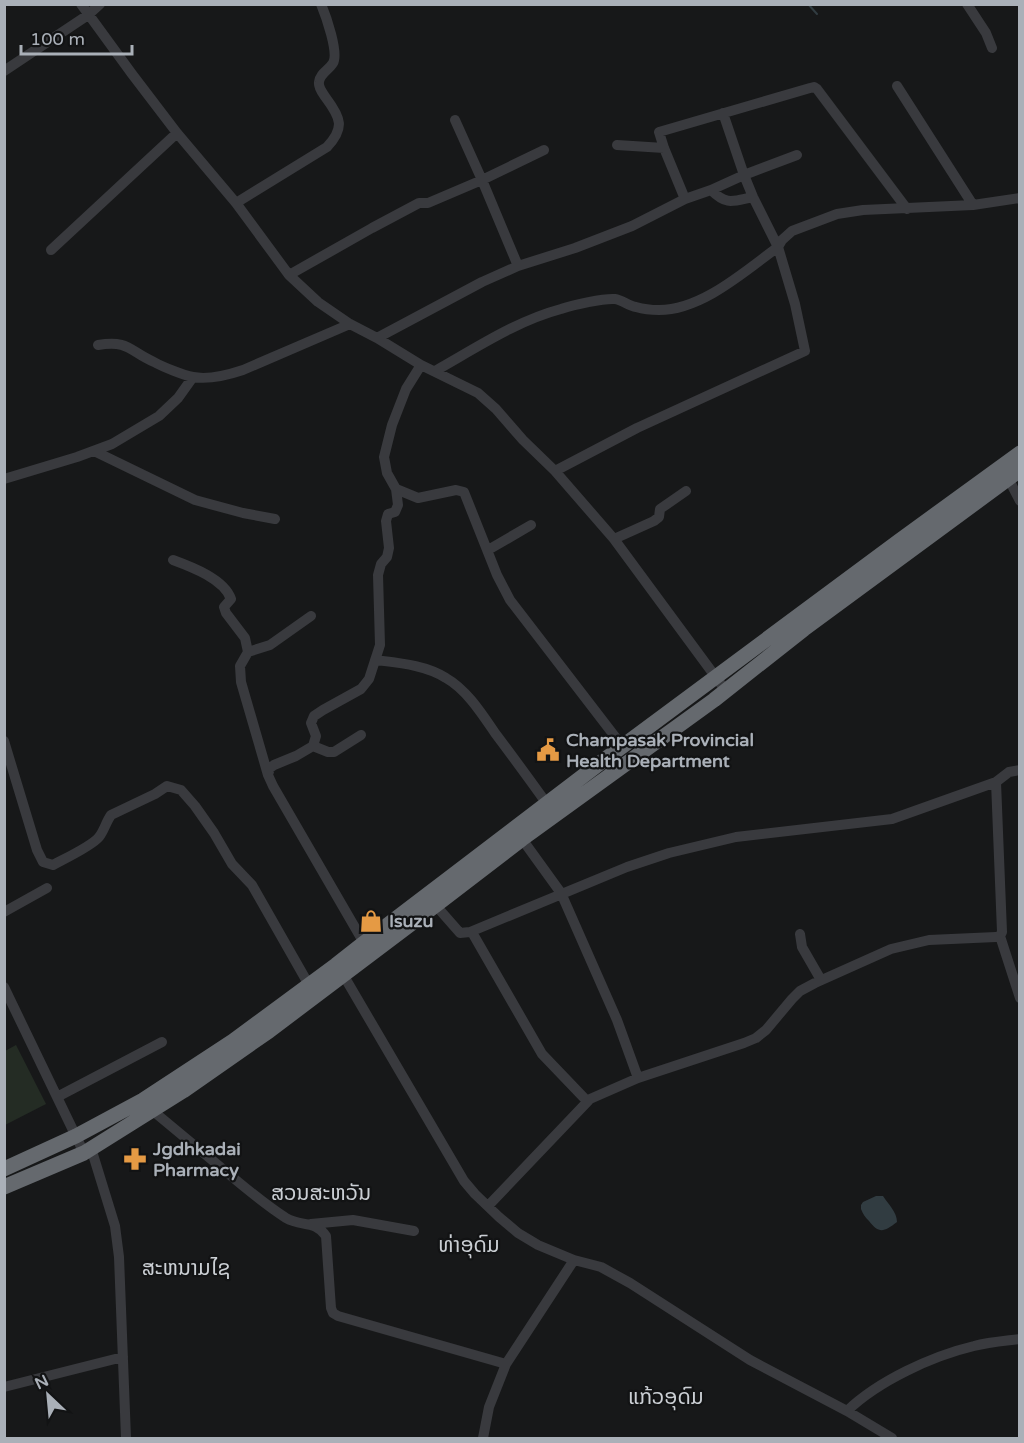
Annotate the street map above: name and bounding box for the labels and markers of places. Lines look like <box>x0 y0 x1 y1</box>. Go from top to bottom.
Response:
place label: Champasak Provincial Health Department <box>566 729 754 772</box>
public building icon: Champasak Provincial Health Department <box>535 737 561 763</box>
shop icon: Isuzu <box>358 908 384 934</box>
place label: Isuzu <box>389 910 433 932</box>
place label: Jgdhkadai Pharmacy <box>152 1138 241 1181</box>
pharmacy icon: Jgdhkadai Pharmacy <box>122 1146 148 1172</box>

